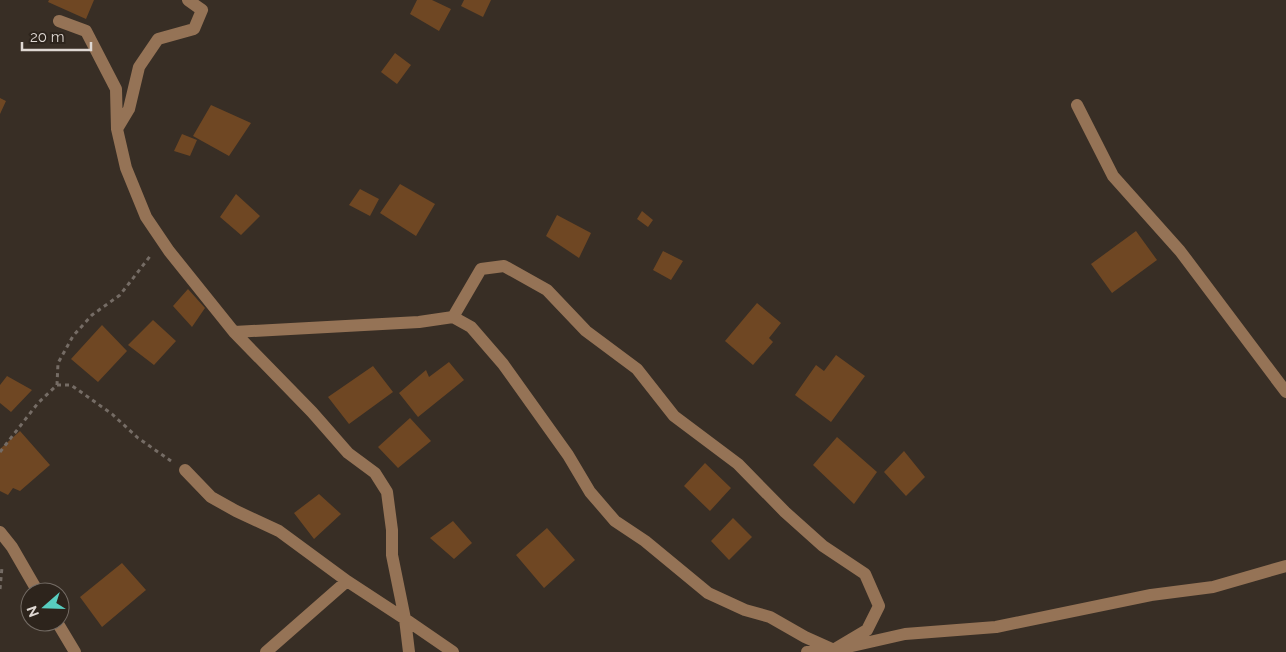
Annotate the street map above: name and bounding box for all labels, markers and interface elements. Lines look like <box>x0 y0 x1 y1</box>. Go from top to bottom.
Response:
scale bar <box>22 20 91 52</box>
text: 20 m <box>30 28 65 46</box>
north arrow <box>20 582 70 632</box>
text: N <box>23 604 42 619</box>

